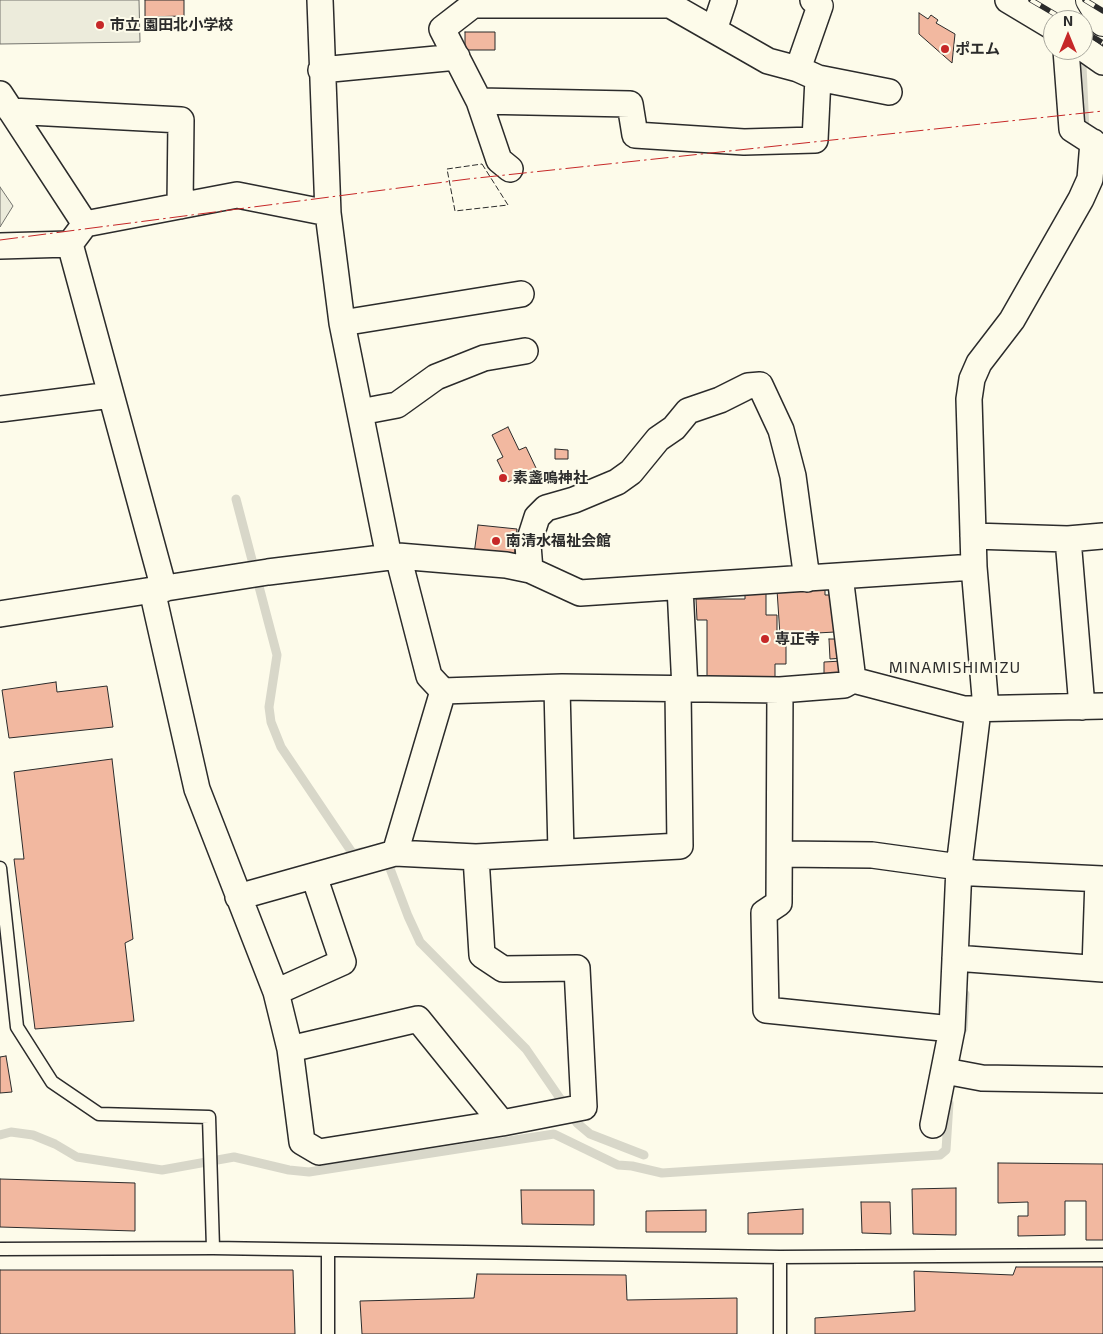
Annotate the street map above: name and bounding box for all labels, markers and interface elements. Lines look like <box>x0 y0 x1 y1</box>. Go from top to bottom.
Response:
north arrow <box>1043 10 1093 60</box>
text: N <box>1063 12 1073 29</box>
place label: 市立 園田北小学校 <box>110 16 233 34</box>
marker: 市立 園田北小学校 <box>94 19 106 31</box>
place label: ポエム <box>955 40 1000 58</box>
marker: ポエム <box>939 43 951 55</box>
place label: 素盞嗚神社 <box>513 469 588 487</box>
marker: 素盞嗚神社 <box>497 472 509 484</box>
place label: 南清水福祉会館 <box>506 532 611 550</box>
marker: 南清水福祉会館 <box>490 535 502 547</box>
place label: 専正寺 <box>775 630 820 648</box>
marker: 専正寺 <box>759 633 771 645</box>
district label: MINAMISHIMIZU <box>887 658 1023 678</box>

